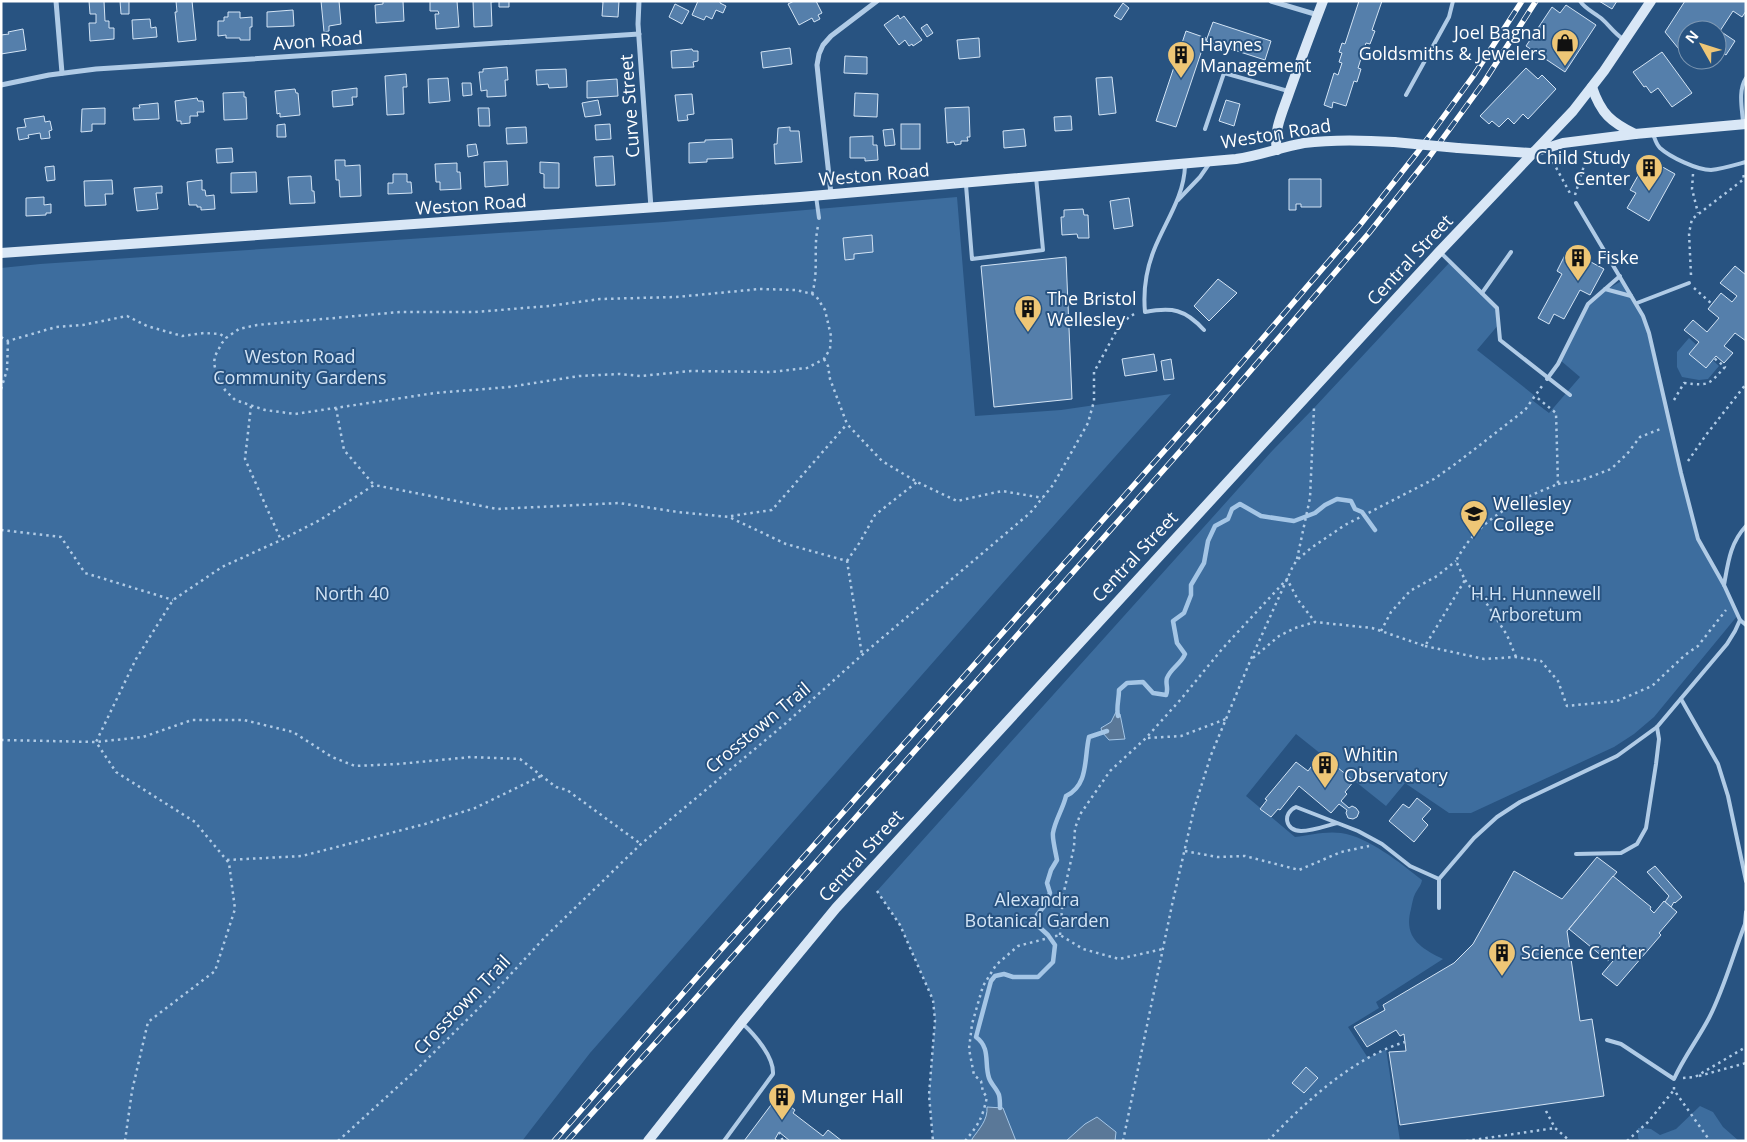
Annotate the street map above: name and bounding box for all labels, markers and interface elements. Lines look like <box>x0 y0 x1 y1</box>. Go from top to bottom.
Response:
place label: Joel Bagnal Goldsmiths & Jewelers <box>1359 20 1546 65</box>
north arrow <box>1677 20 1727 70</box>
street label: Avon Road <box>272 25 364 55</box>
text: N <box>1681 26 1702 47</box>
shop icon: Joel Bagnal Goldsmiths & Jewelers <box>1550 28 1580 67</box>
place label: Haynes Management <box>1200 32 1311 77</box>
building icon: Haynes Management <box>1166 40 1196 79</box>
street label: Curve Street <box>613 53 645 159</box>
street label: Weston Road <box>1219 112 1333 154</box>
place label: Child Study Center <box>1535 145 1631 190</box>
building icon: Child Study Center <box>1634 153 1664 192</box>
street label: Weston Road <box>817 157 930 191</box>
street label: Weston Road <box>415 188 527 220</box>
street label: Central Street <box>1361 209 1458 310</box>
building icon: Fiske <box>1563 243 1593 282</box>
place label: Fiske <box>1597 245 1639 269</box>
place label: The Bristol Wellesley <box>1047 286 1137 331</box>
building icon: The Bristol Wellesley <box>1013 294 1043 333</box>
park label: Weston Road Community Gardens <box>213 344 387 389</box>
place label: Wellesley College <box>1493 491 1572 536</box>
school or university icon: Wellesley College <box>1459 499 1489 538</box>
street label: Central Street <box>1086 506 1183 607</box>
park label: North 40 <box>315 581 389 605</box>
park label: H.H. Hunnewell Arboretum <box>1471 581 1601 626</box>
street label: Crosstown Trail <box>700 676 815 778</box>
place label: Whitin Observatory <box>1344 742 1449 787</box>
building icon: Whitin Observatory <box>1310 750 1340 789</box>
street label: Central Street <box>813 804 908 906</box>
park label: Alexandra Botanical Garden <box>965 887 1109 932</box>
building icon: Science Center <box>1487 938 1517 977</box>
place label: Science Center <box>1521 940 1646 964</box>
street label: Crosstown Trail <box>408 949 515 1059</box>
building icon: Munger Hall <box>767 1082 797 1121</box>
place label: Munger Hall <box>801 1084 904 1108</box>

